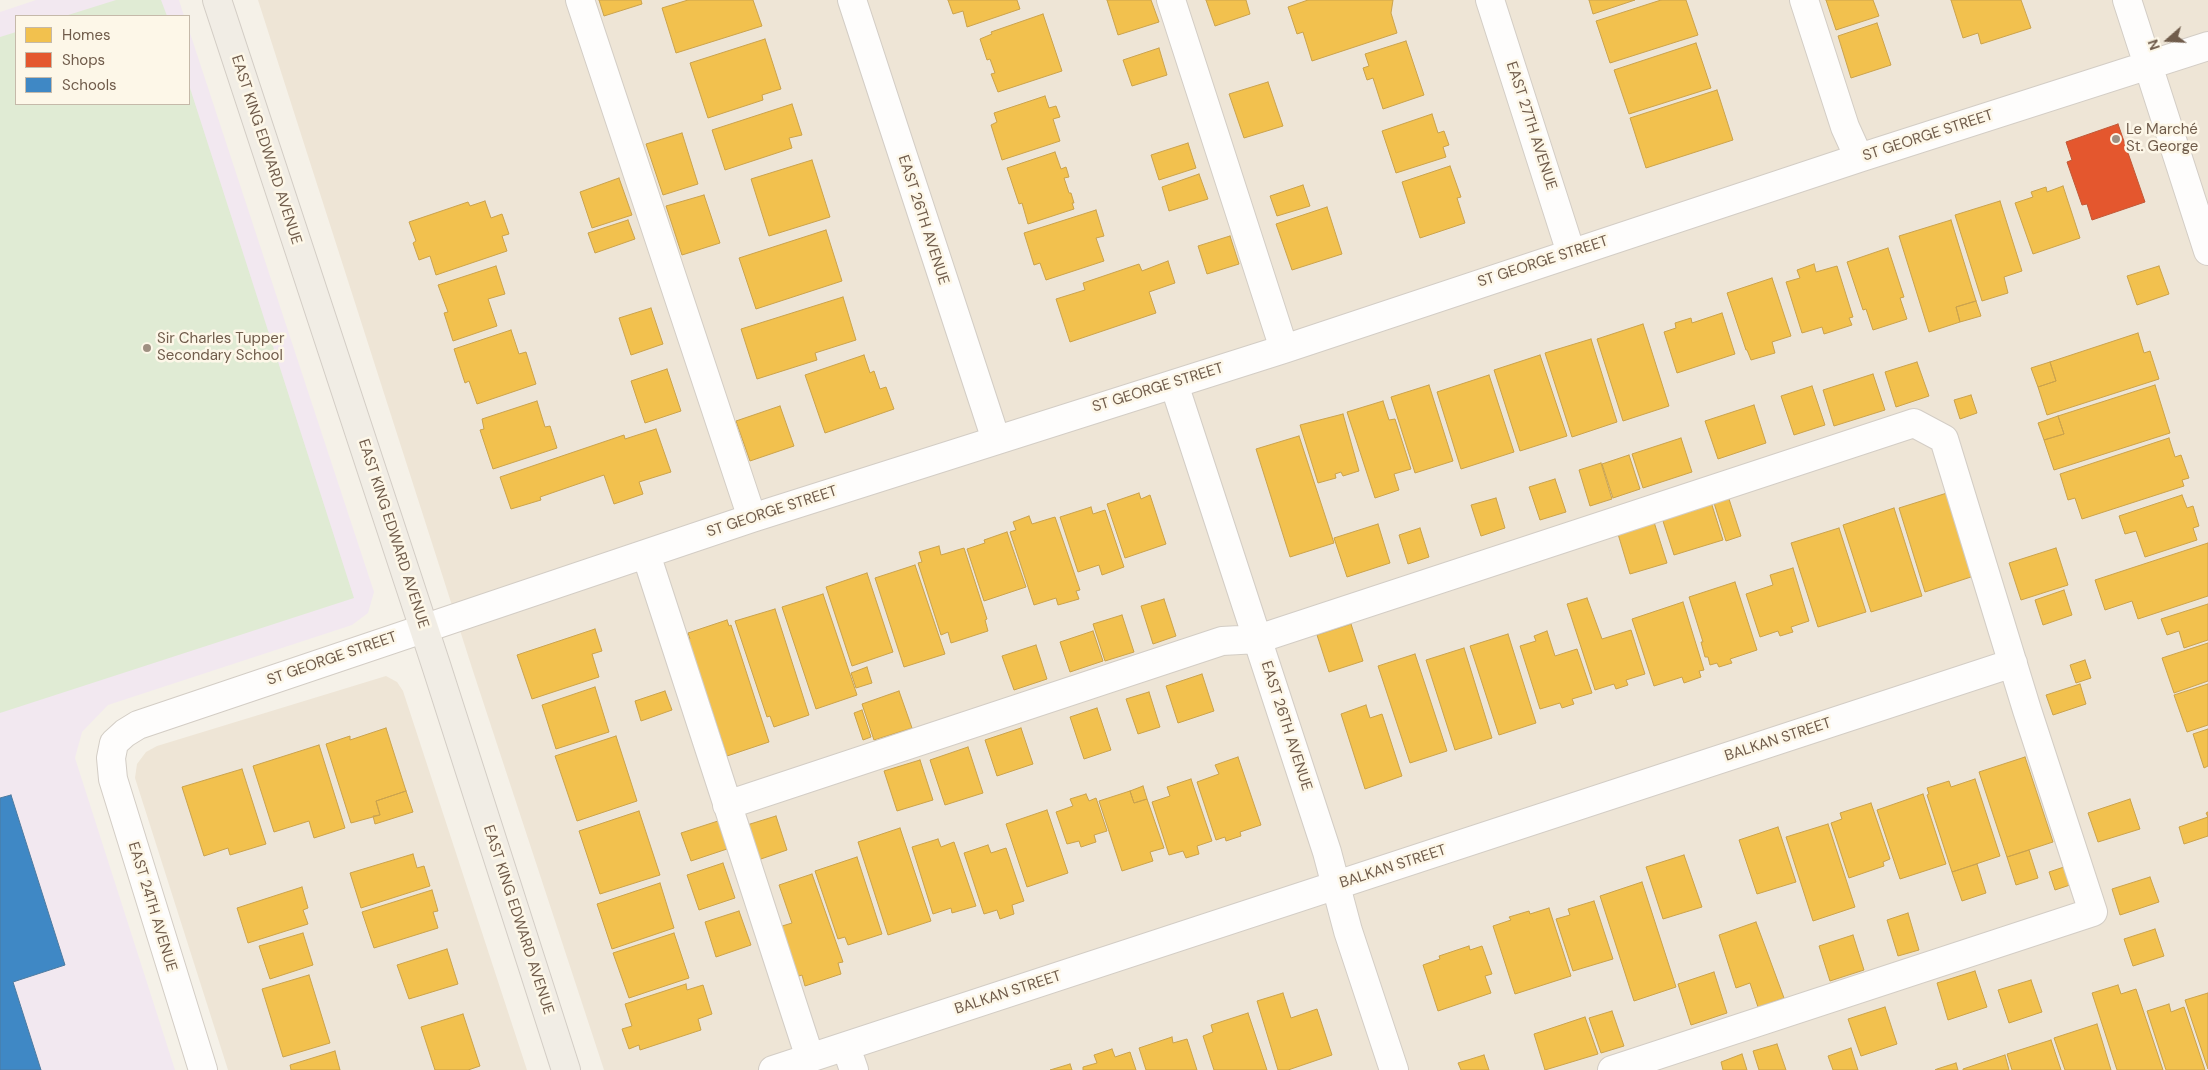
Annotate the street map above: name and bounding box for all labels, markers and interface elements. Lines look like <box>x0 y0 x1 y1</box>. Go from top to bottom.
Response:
legend <box>15 15 190 105</box>
north arrow <box>2143 15 2193 65</box>
text: Homes <box>62 25 111 45</box>
text: N <box>2144 37 2164 53</box>
text: Shops <box>62 50 105 70</box>
street label: EAST KING EDWARD AVENUE <box>227 53 305 247</box>
street label: EAST 27TH AVENUE <box>1502 60 1560 192</box>
text: Schools <box>62 75 117 95</box>
street label: ST GEORGE STREET <box>1860 106 1996 166</box>
place label: Le Marché St. George <box>2126 121 2198 156</box>
marker: Le Marché St. George <box>2110 133 2122 145</box>
street label: EAST 26TH AVENUE <box>894 153 952 287</box>
street label: ST GEORGE STREET <box>1475 232 1611 292</box>
place label: Sir Charles Tupper Secondary School <box>157 330 284 365</box>
marker: Sir Charles Tupper Secondary School <box>141 342 153 354</box>
street label: ST GEORGE STREET <box>1090 359 1226 417</box>
street label: EAST KING EDWARD AVENUE <box>354 437 432 631</box>
street label: ST GEORGE STREET <box>704 482 840 542</box>
street label: ST GEORGE STREET <box>265 628 399 690</box>
street label: EAST 26TH AVENUE <box>1257 659 1315 793</box>
street label: BALKAN STREET <box>1722 714 1834 766</box>
street label: EAST KING EDWARD AVENUE <box>479 823 557 1017</box>
street label: EAST 24TH AVENUE <box>124 840 180 974</box>
street label: BALKAN STREET <box>1337 841 1449 893</box>
street label: BALKAN STREET <box>952 967 1064 1019</box>

